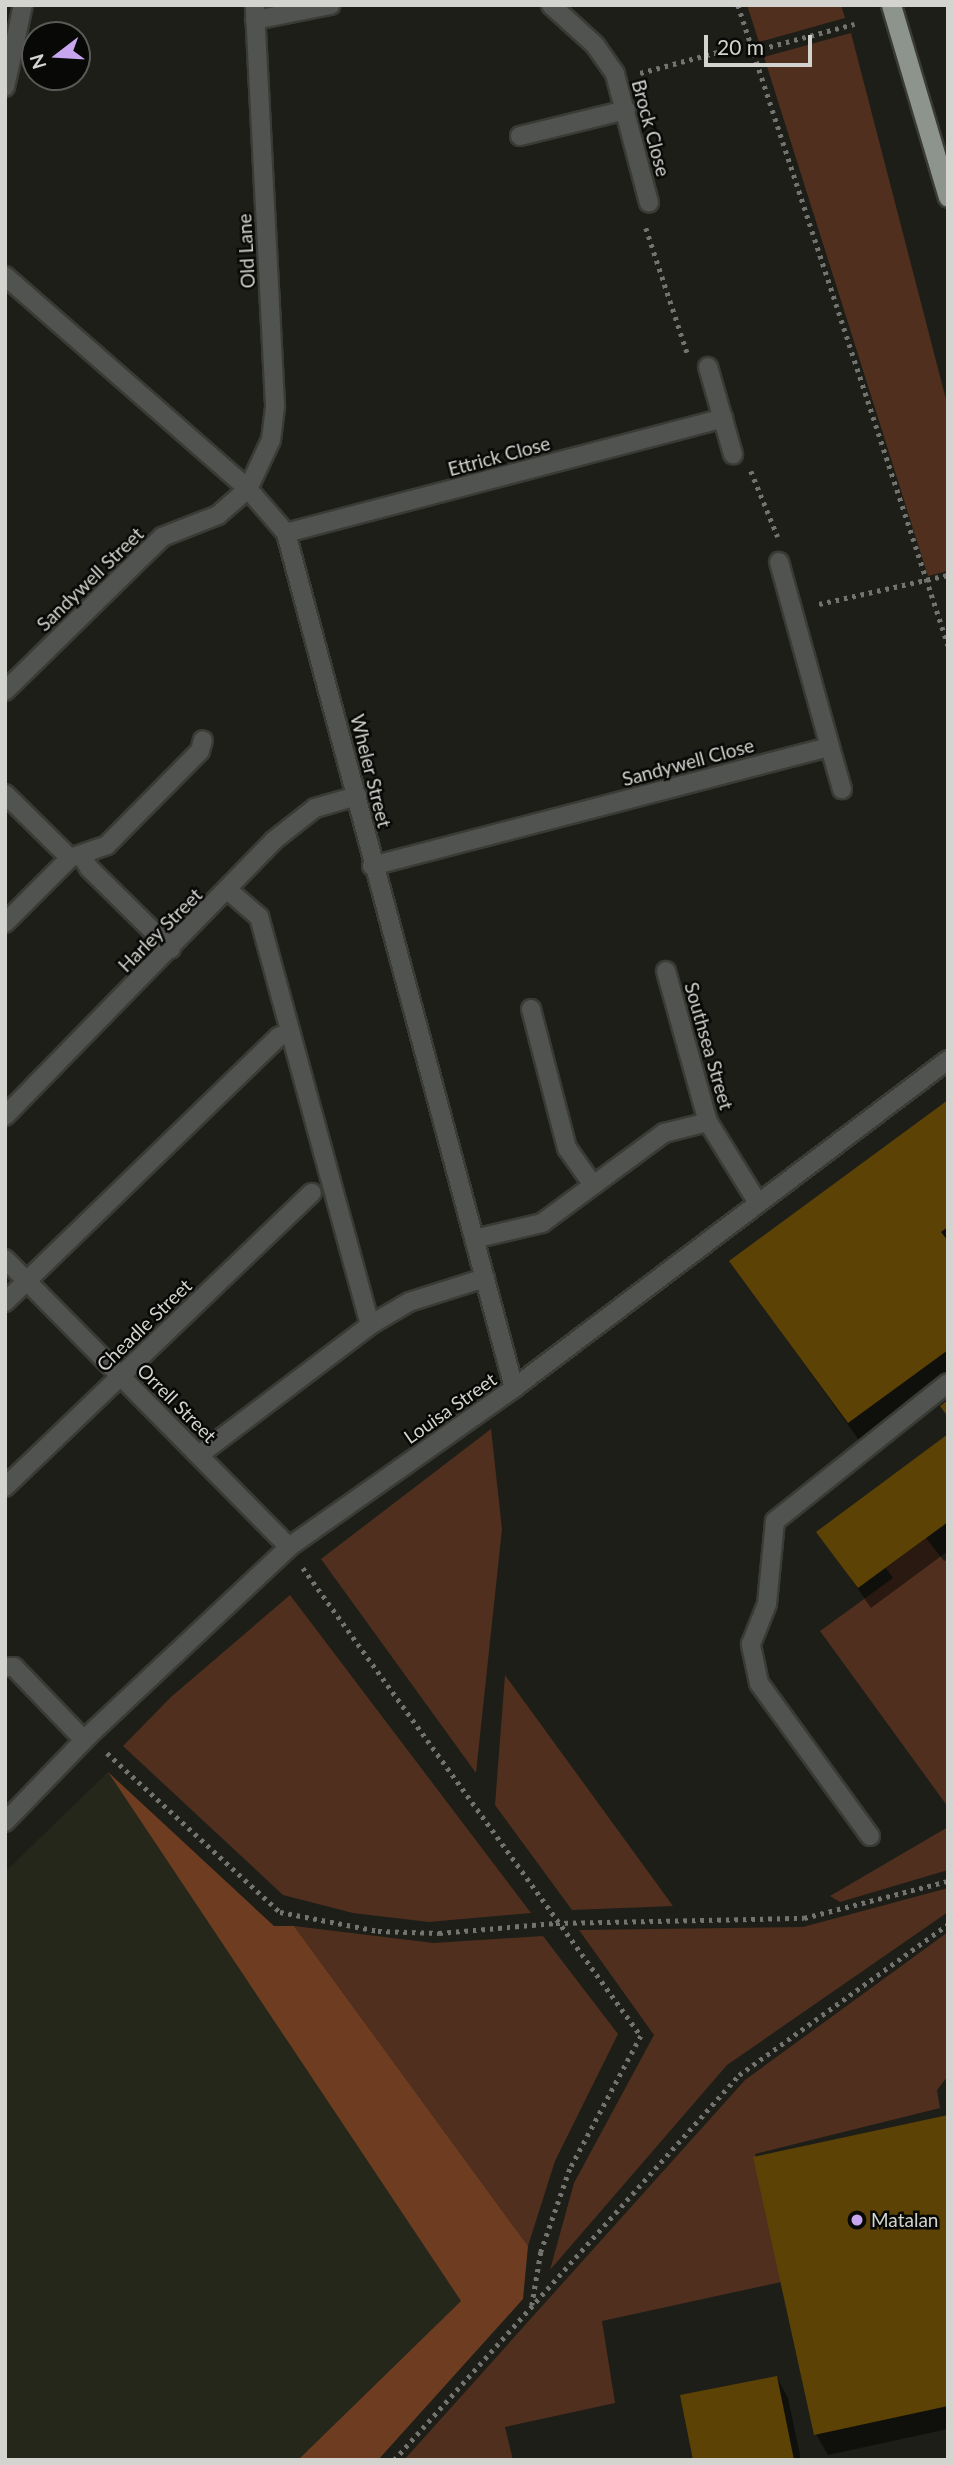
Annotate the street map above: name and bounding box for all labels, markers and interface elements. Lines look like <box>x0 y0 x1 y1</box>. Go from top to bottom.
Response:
north arrow <box>21 21 91 91</box>
scale bar <box>708 21 816 65</box>
text: 20 m <box>717 34 764 59</box>
text: N <box>24 51 50 72</box>
street label: Brock Close <box>627 77 675 179</box>
street label: Old Lane <box>233 213 259 289</box>
street label: Ettrick Close <box>445 431 553 481</box>
street label: Sandywell Street <box>32 522 148 636</box>
street label: Wheler Street <box>346 712 396 830</box>
street label: Sandywell Close <box>620 733 756 791</box>
street label: Harley Street <box>113 883 207 977</box>
street label: Southsea Street <box>680 980 738 1112</box>
street label: Cheadle Street <box>92 1274 196 1376</box>
street label: Orrell Street <box>133 1359 221 1447</box>
street label: Louisa Street <box>399 1368 501 1448</box>
place label: Matalan <box>871 2209 938 2231</box>
marker: Matalan <box>849 2212 865 2228</box>

